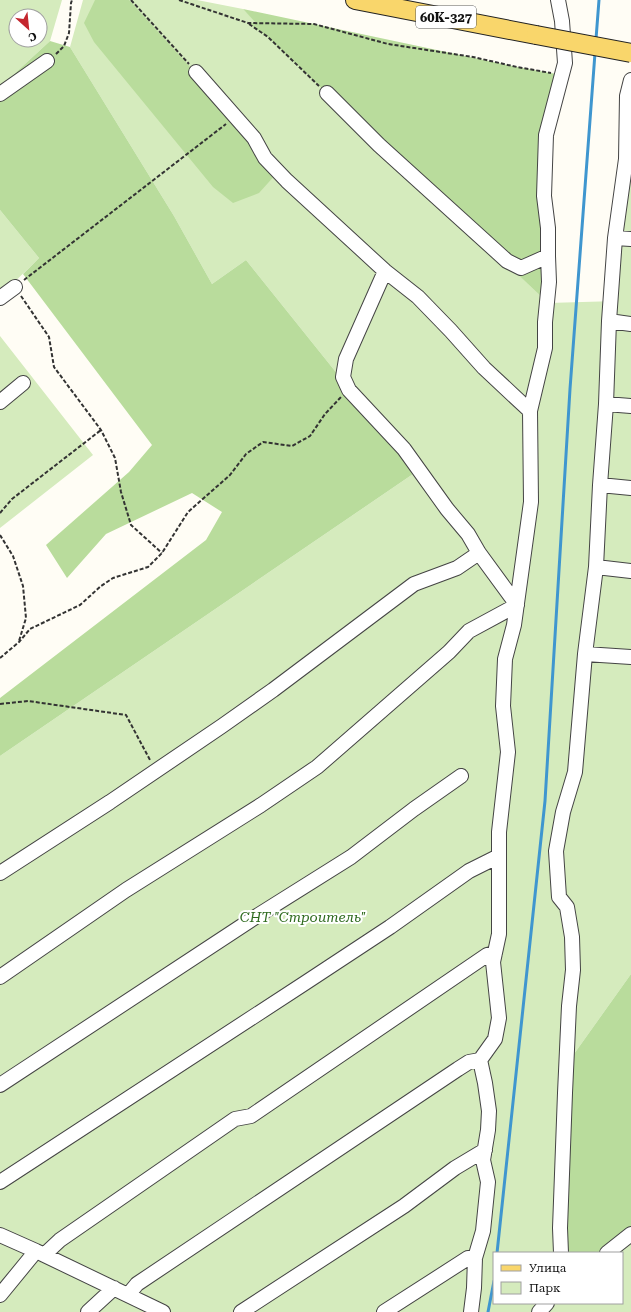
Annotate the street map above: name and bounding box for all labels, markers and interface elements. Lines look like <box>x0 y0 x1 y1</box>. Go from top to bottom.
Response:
road number: 60К-327 <box>416 6 476 28</box>
north arrow <box>8 8 48 48</box>
text: С <box>26 29 39 44</box>
park label: СНТ "Строитель" <box>240 909 366 925</box>
legend <box>493 1252 623 1304</box>
text: Улица <box>529 1261 567 1275</box>
text: Парк <box>529 1281 561 1295</box>

